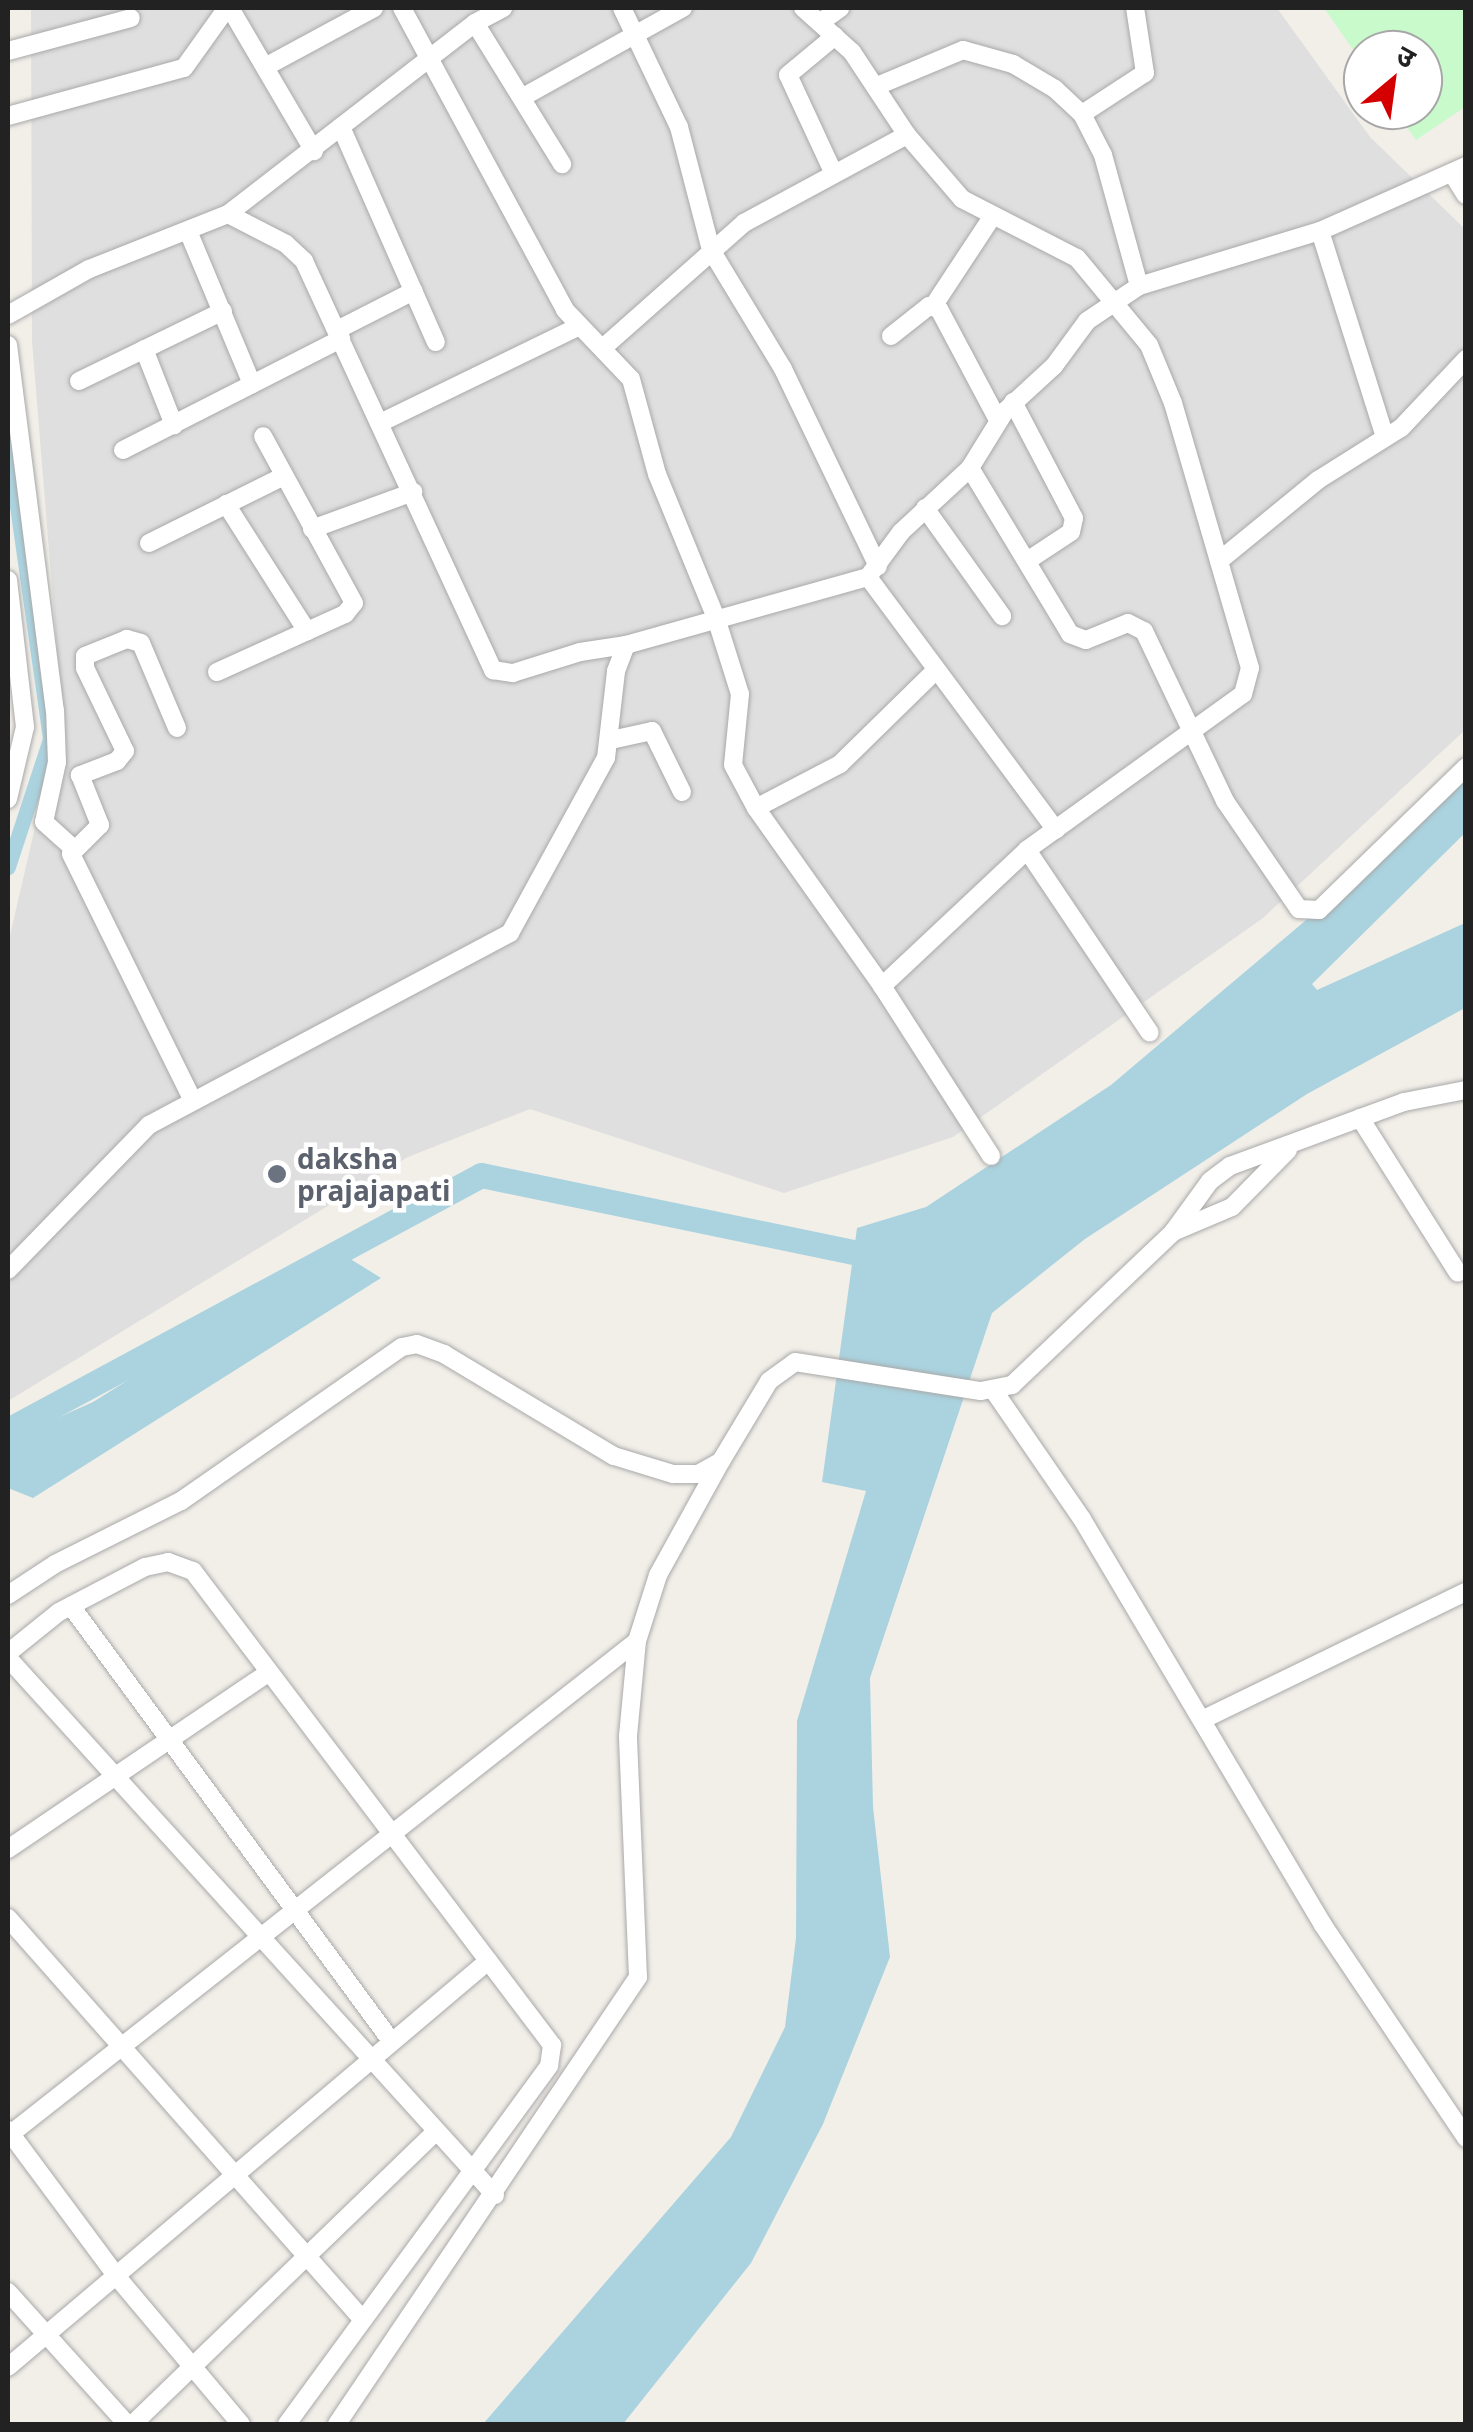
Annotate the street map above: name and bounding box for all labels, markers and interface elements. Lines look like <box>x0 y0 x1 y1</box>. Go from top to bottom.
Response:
north arrow <box>1343 30 1443 130</box>
text: उ <box>1390 35 1423 76</box>
place label: daksha prajajapati <box>297 1141 451 1207</box>
marker: daksha prajajapati <box>266 1163 288 1185</box>

